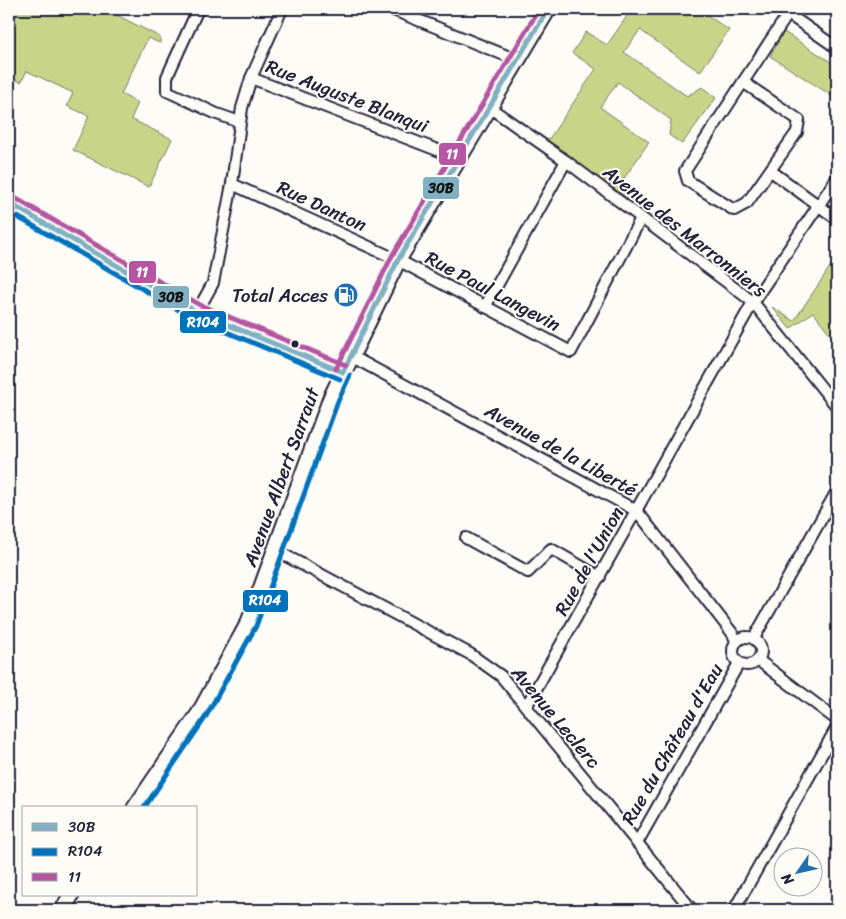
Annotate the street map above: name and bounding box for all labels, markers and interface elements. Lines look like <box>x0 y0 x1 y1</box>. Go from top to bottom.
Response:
street label: Rue Auguste Blanqui <box>261 50 434 142</box>
line badge: 11 <box>438 142 467 166</box>
text: 11 <box>446 142 458 167</box>
street label: Avenue des Marronniers <box>595 155 775 306</box>
street label: Rue Danton <box>272 171 372 241</box>
line badge: 30B <box>422 176 460 200</box>
text: 30B <box>427 176 454 201</box>
street label: Rue Paul Langevin <box>419 241 567 341</box>
line badge: 11 <box>128 260 157 284</box>
text: 11 <box>136 260 148 285</box>
place label: Total Acces <box>232 279 328 312</box>
fuel station icon: Total Acces <box>333 282 359 308</box>
line badge: 30B <box>152 285 190 309</box>
text: 30B <box>157 285 184 310</box>
line badge: R104 <box>179 310 227 334</box>
text: R104 <box>186 310 219 335</box>
unlabelled marker <box>290 339 300 349</box>
street label: Avenue Albert Sarraut <box>233 382 329 572</box>
street label: Avenue de la Liberté <box>478 394 644 506</box>
street label: Rue de l'Union <box>545 500 633 622</box>
text: R104 <box>248 588 281 613</box>
line badge: R104 <box>242 589 289 613</box>
street label: Avenue Leclerc <box>502 657 609 776</box>
street label: Rue du Château d'Eau <box>612 657 732 831</box>
legend <box>22 806 198 896</box>
text: 30B <box>68 814 96 840</box>
text: R104 <box>68 838 102 864</box>
north arrow <box>774 846 824 896</box>
text: 11 <box>68 864 81 890</box>
text: N <box>774 868 801 891</box>

